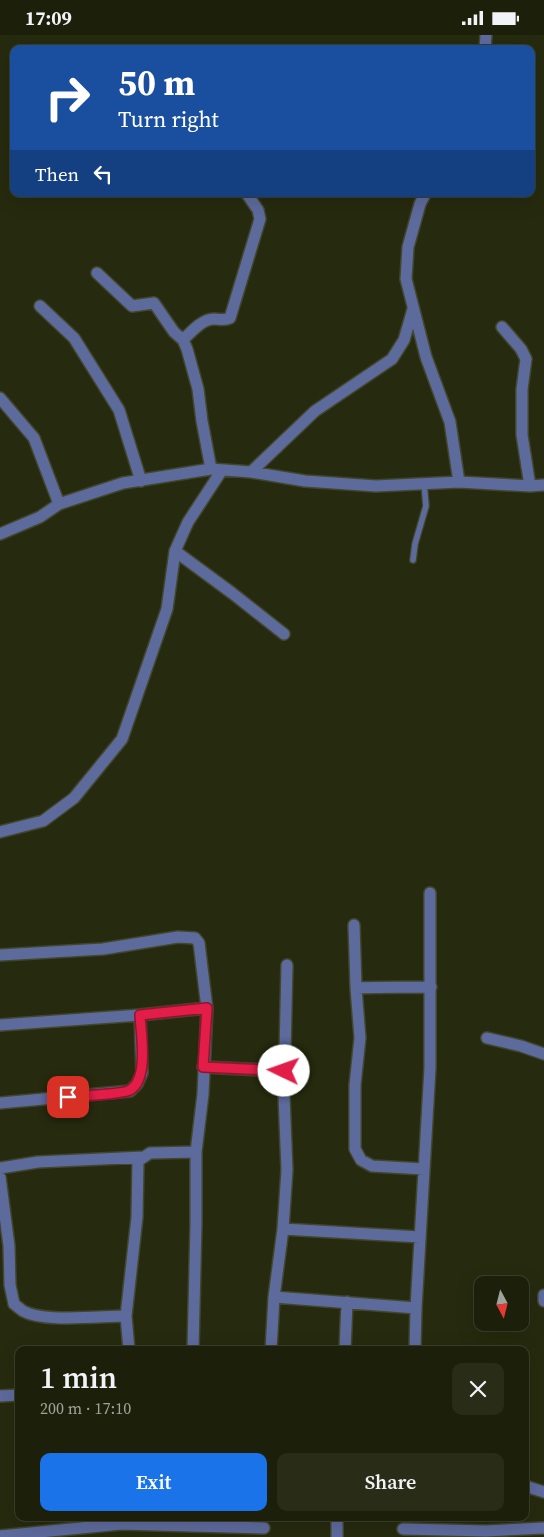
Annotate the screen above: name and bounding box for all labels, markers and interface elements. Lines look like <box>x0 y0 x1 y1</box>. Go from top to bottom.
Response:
text: 17:09 <box>25 5 72 31</box>
text: 50 m <box>118 59 195 107</box>
icon: right <box>35 65 100 130</box>
text: Turn right <box>118 104 219 134</box>
icon: left <box>89 160 117 188</box>
text: Then <box>35 161 79 187</box>
position arrow <box>257 1044 309 1096</box>
pin <box>47 1076 89 1118</box>
icon: arrive <box>54 1083 82 1111</box>
north arrow <box>474 1276 529 1331</box>
map controls <box>474 1276 529 1331</box>
text: 1 min <box>40 1357 117 1398</box>
button: close <box>452 1363 504 1415</box>
text: 200 m · 17:10 <box>40 1397 131 1419</box>
button: Exit <box>40 1453 267 1511</box>
button: Share <box>277 1453 504 1511</box>

